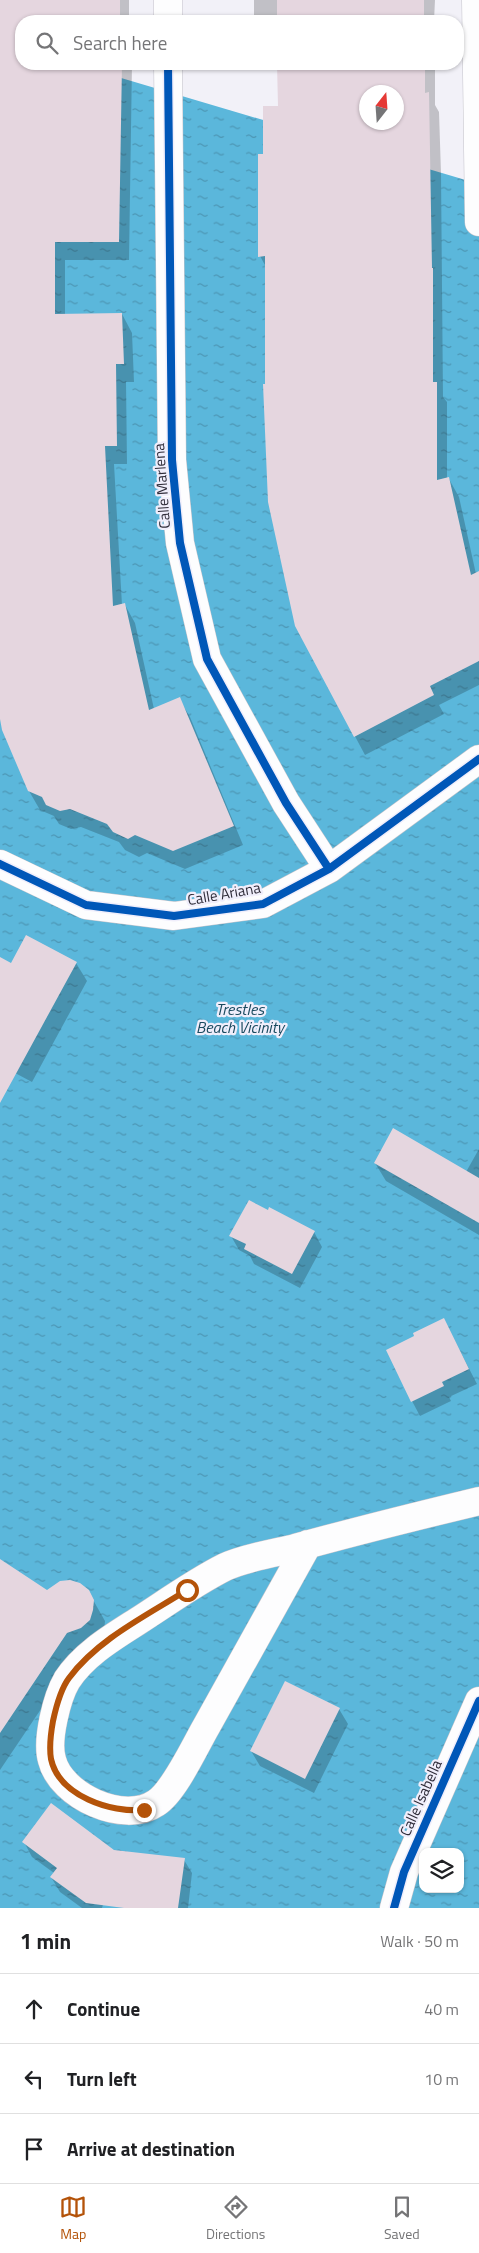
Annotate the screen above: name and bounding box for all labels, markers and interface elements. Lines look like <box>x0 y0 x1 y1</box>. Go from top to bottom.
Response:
search box <box>15 15 464 70</box>
text: Search here <box>73 28 167 57</box>
icon: search <box>33 29 61 57</box>
north arrow <box>359 85 404 130</box>
street label: Calle Marlena <box>147 442 176 529</box>
street label: Calle Ariana <box>185 876 263 911</box>
water label: Trestles Beach Vicinity <box>196 997 286 1039</box>
route start <box>176 1579 199 1602</box>
street label: Calle Isabella <box>393 1755 448 1840</box>
route end <box>133 1799 156 1822</box>
map controls <box>419 1848 464 1893</box>
button: layers <box>419 1848 464 1893</box>
text: 1 min <box>20 1925 71 1957</box>
text: Walk · 50 m <box>380 1929 459 1953</box>
text: Continue <box>67 1994 140 2023</box>
icon: ahead <box>20 1995 48 2023</box>
text: 40 m <box>424 1997 459 2021</box>
text: Turn left <box>67 2064 137 2093</box>
icon: left <box>20 2065 48 2093</box>
text: 10 m <box>424 2067 459 2091</box>
text: Arrive at destination <box>67 2134 235 2163</box>
icon: arrive <box>20 2135 48 2163</box>
tab: Map <box>59 2193 87 2244</box>
tab: Directions <box>206 2193 265 2244</box>
tab: Saved <box>384 2193 420 2244</box>

